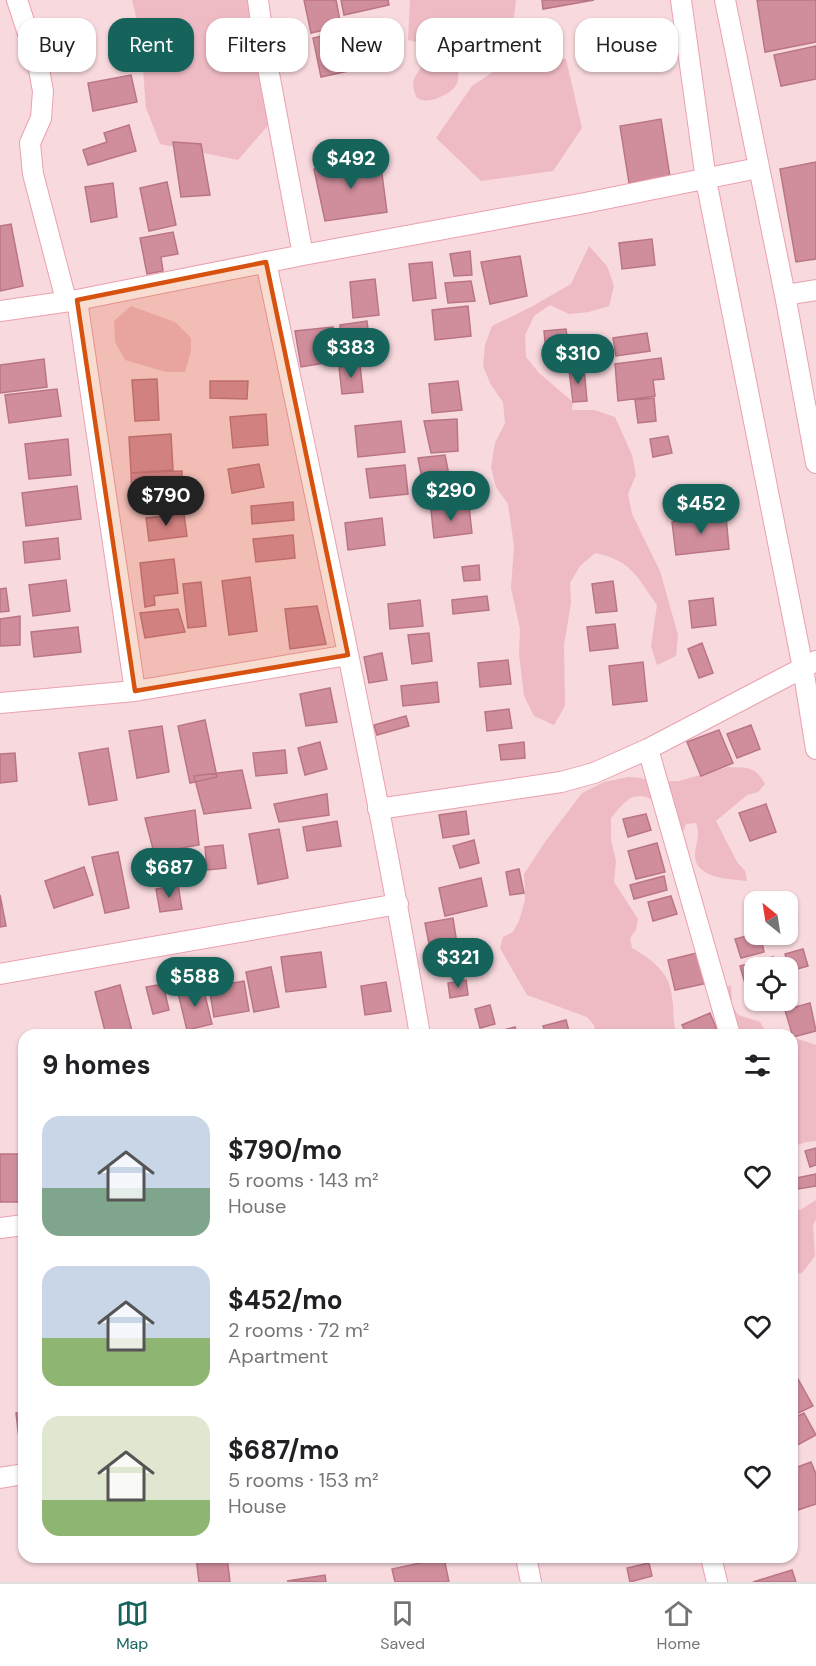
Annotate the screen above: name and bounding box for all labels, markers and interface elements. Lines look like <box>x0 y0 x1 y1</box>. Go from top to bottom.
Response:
chip: Buy <box>18 18 96 72</box>
chip: Rent <box>108 18 194 72</box>
chip: Filters <box>206 18 308 72</box>
chip: New <box>320 18 404 72</box>
chip: Apartment <box>416 18 563 72</box>
chip: House <box>575 18 678 72</box>
pin: $492 <box>315 139 387 190</box>
text: $492 <box>326 145 376 171</box>
pin: $383 <box>315 328 387 379</box>
text: $383 <box>327 334 375 360</box>
pin: $310 <box>542 334 614 385</box>
text: $310 <box>555 340 601 366</box>
pin: $290 <box>415 471 487 522</box>
pin: $790 <box>130 476 202 527</box>
text: $290 <box>426 477 476 503</box>
text: $790 <box>141 482 191 508</box>
pin: $452 <box>665 484 737 535</box>
text: $452 <box>677 490 725 516</box>
pin: $687 <box>133 848 205 899</box>
text: $687 <box>145 854 193 880</box>
north arrow <box>744 891 798 945</box>
map controls <box>744 891 798 1011</box>
pin: $321 <box>422 938 494 989</box>
text: $321 <box>437 944 479 970</box>
pin: $588 <box>159 957 231 1008</box>
button: locate <box>744 957 798 1011</box>
text: $588 <box>170 963 220 989</box>
text: 9 homes <box>42 1048 151 1082</box>
icon: filters <box>741 1049 774 1082</box>
text: $790/mo <box>228 1133 342 1167</box>
icon: home <box>90 1140 162 1212</box>
icon: heart <box>741 1160 774 1193</box>
text: 5 rooms · 143 m² <box>228 1167 379 1193</box>
text: House <box>228 1193 286 1219</box>
text: $452/mo <box>228 1283 343 1317</box>
icon: home <box>90 1290 162 1362</box>
icon: heart <box>741 1310 774 1343</box>
text: 2 rooms · 72 m² <box>228 1317 369 1343</box>
text: Apartment <box>228 1343 328 1369</box>
text: $687/mo <box>228 1433 339 1467</box>
icon: home <box>90 1440 162 1512</box>
icon: heart <box>741 1460 774 1493</box>
text: 5 rooms · 153 m² <box>228 1467 379 1493</box>
text: House <box>228 1493 286 1519</box>
tab: Map <box>116 1597 149 1654</box>
tab: Saved <box>380 1597 425 1654</box>
tab: Home <box>657 1597 700 1654</box>

